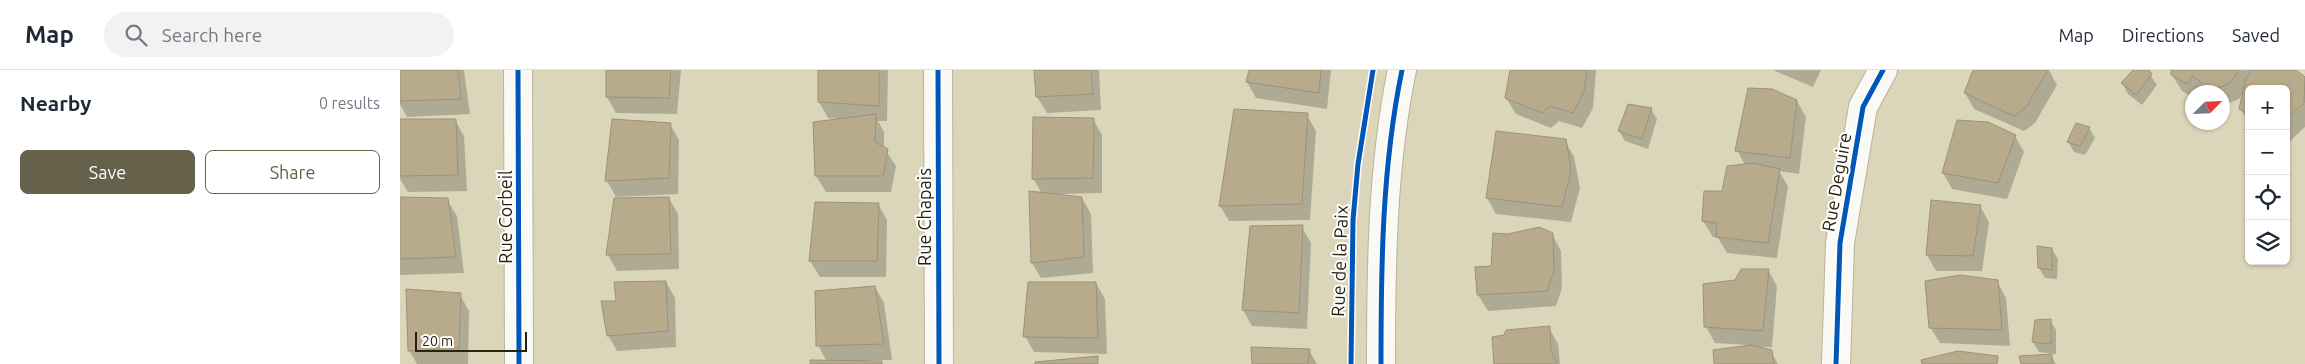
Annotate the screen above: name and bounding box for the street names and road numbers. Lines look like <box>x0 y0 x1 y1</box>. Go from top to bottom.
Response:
street label: Rue Deguire <box>1817 131 1855 233</box>
street label: Rue Chapais <box>914 168 934 266</box>
street label: Rue Corbeil <box>495 170 515 264</box>
street label: Rue de la Paix <box>1327 205 1351 317</box>

